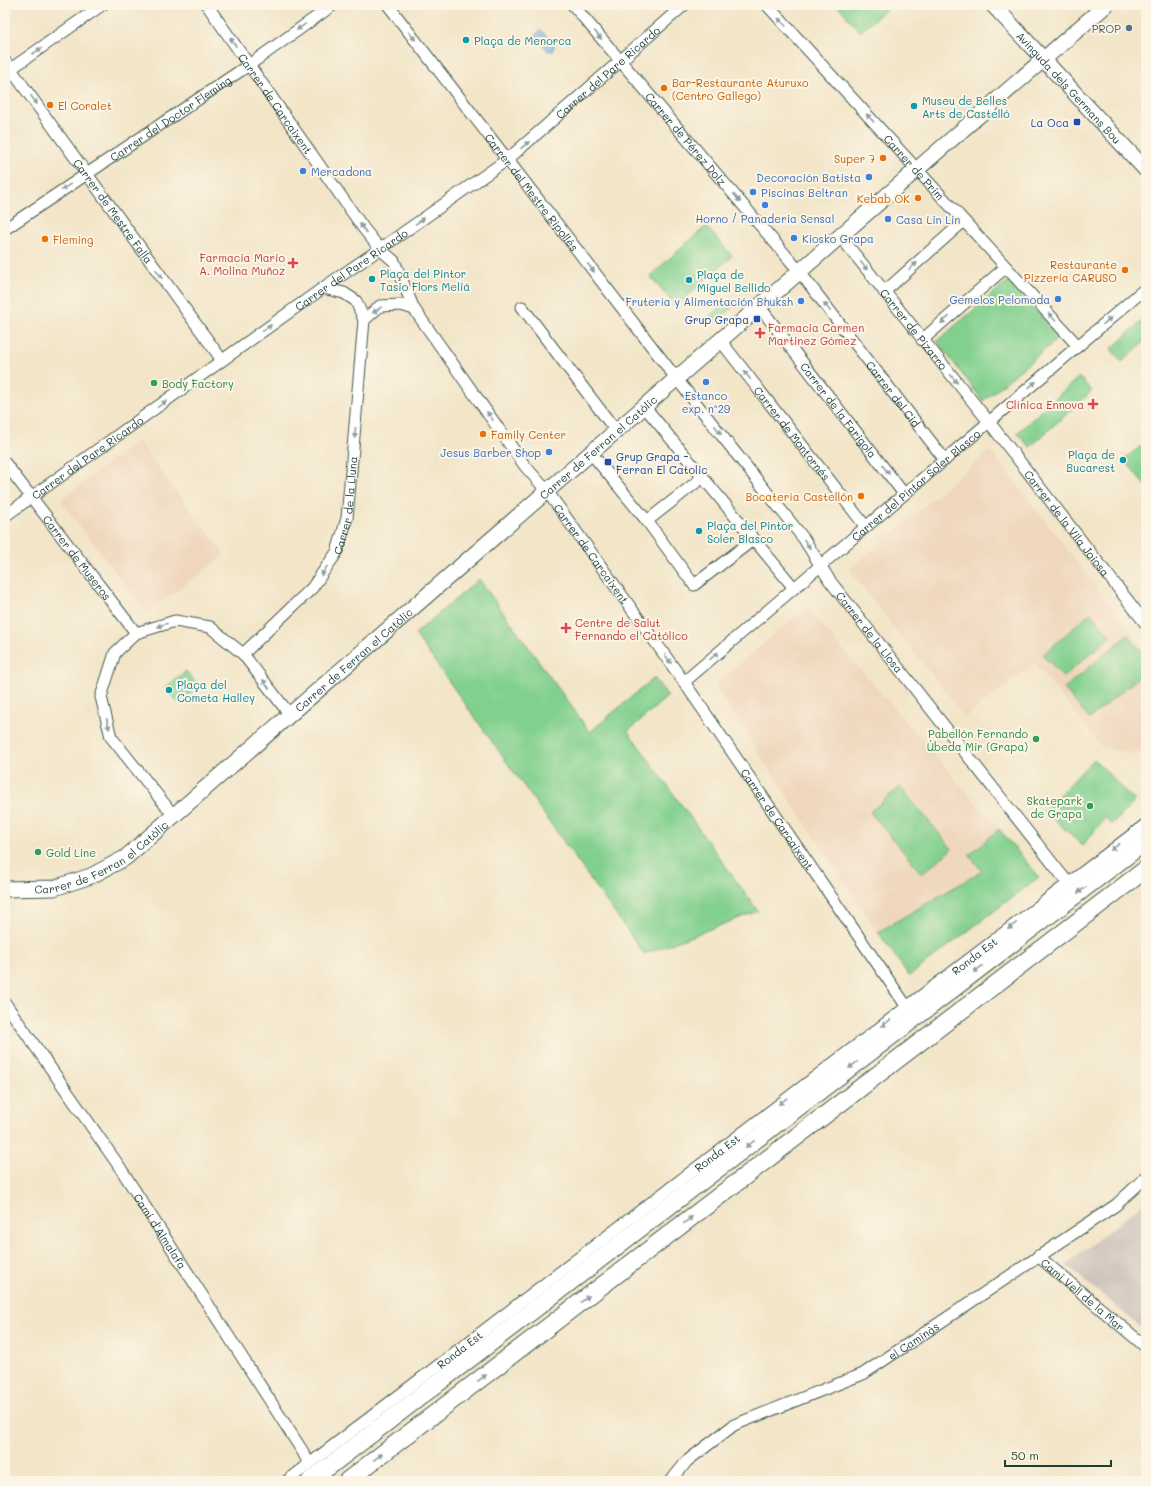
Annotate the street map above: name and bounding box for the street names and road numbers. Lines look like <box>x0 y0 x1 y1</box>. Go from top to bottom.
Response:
street label: Carrer del Pare Ricardo <box>552 22 663 122</box>
street label: Avinguda dels Germans Bou <box>1013 28 1125 146</box>
street label: Carrer de Carcaixent <box>235 50 316 157</box>
street label: Carrer del Doctor Fleming <box>107 72 234 164</box>
street label: Carrer de Pérez Dolz <box>643 89 730 188</box>
street label: Carrer del Mestre Ripollés <box>482 130 583 254</box>
street label: Carrer de Prim <box>881 131 948 203</box>
street label: Carrer de Mestre Falla <box>71 155 157 266</box>
street label: Carrer del Pare Ricardo <box>292 224 411 314</box>
street label: Carrer de Pizarro <box>877 285 952 373</box>
street label: Carrer del Cid <box>863 357 924 430</box>
street label: Carrer de la Farigola <box>797 359 881 461</box>
street label: Carrer de Montornés <box>751 383 834 483</box>
street label: Carrer de Ferran el Catòlic <box>536 392 660 502</box>
street label: Carrer del Pare Ricardo <box>28 412 146 502</box>
street label: Carrer del Pintor Soler Blasco <box>848 425 983 544</box>
street label: Carrer de la Lluna <box>329 455 360 556</box>
street label: Carrer de la Vila Joiosa <box>1021 467 1113 579</box>
street label: Carrer de Carcaixent <box>551 501 633 606</box>
street label: Carrer de Museros <box>40 512 115 603</box>
street label: Carrer de la Llosa <box>833 588 907 676</box>
street label: Carrer de Ferran el Catòlic <box>291 604 415 715</box>
street label: Carrer de Carcaixent <box>738 765 818 872</box>
street label: Carrer de Ferran el Catòlic <box>34 817 171 896</box>
street label: Ronda Est <box>948 933 1000 978</box>
street label: Ronda Est <box>691 1130 743 1175</box>
street label: Camí d'Almalafa <box>131 1190 191 1271</box>
street label: Camí Vell de la Mar <box>1038 1254 1128 1334</box>
street label: el Caminàs <box>885 1318 942 1363</box>
street label: Ronda Est <box>434 1327 485 1371</box>

